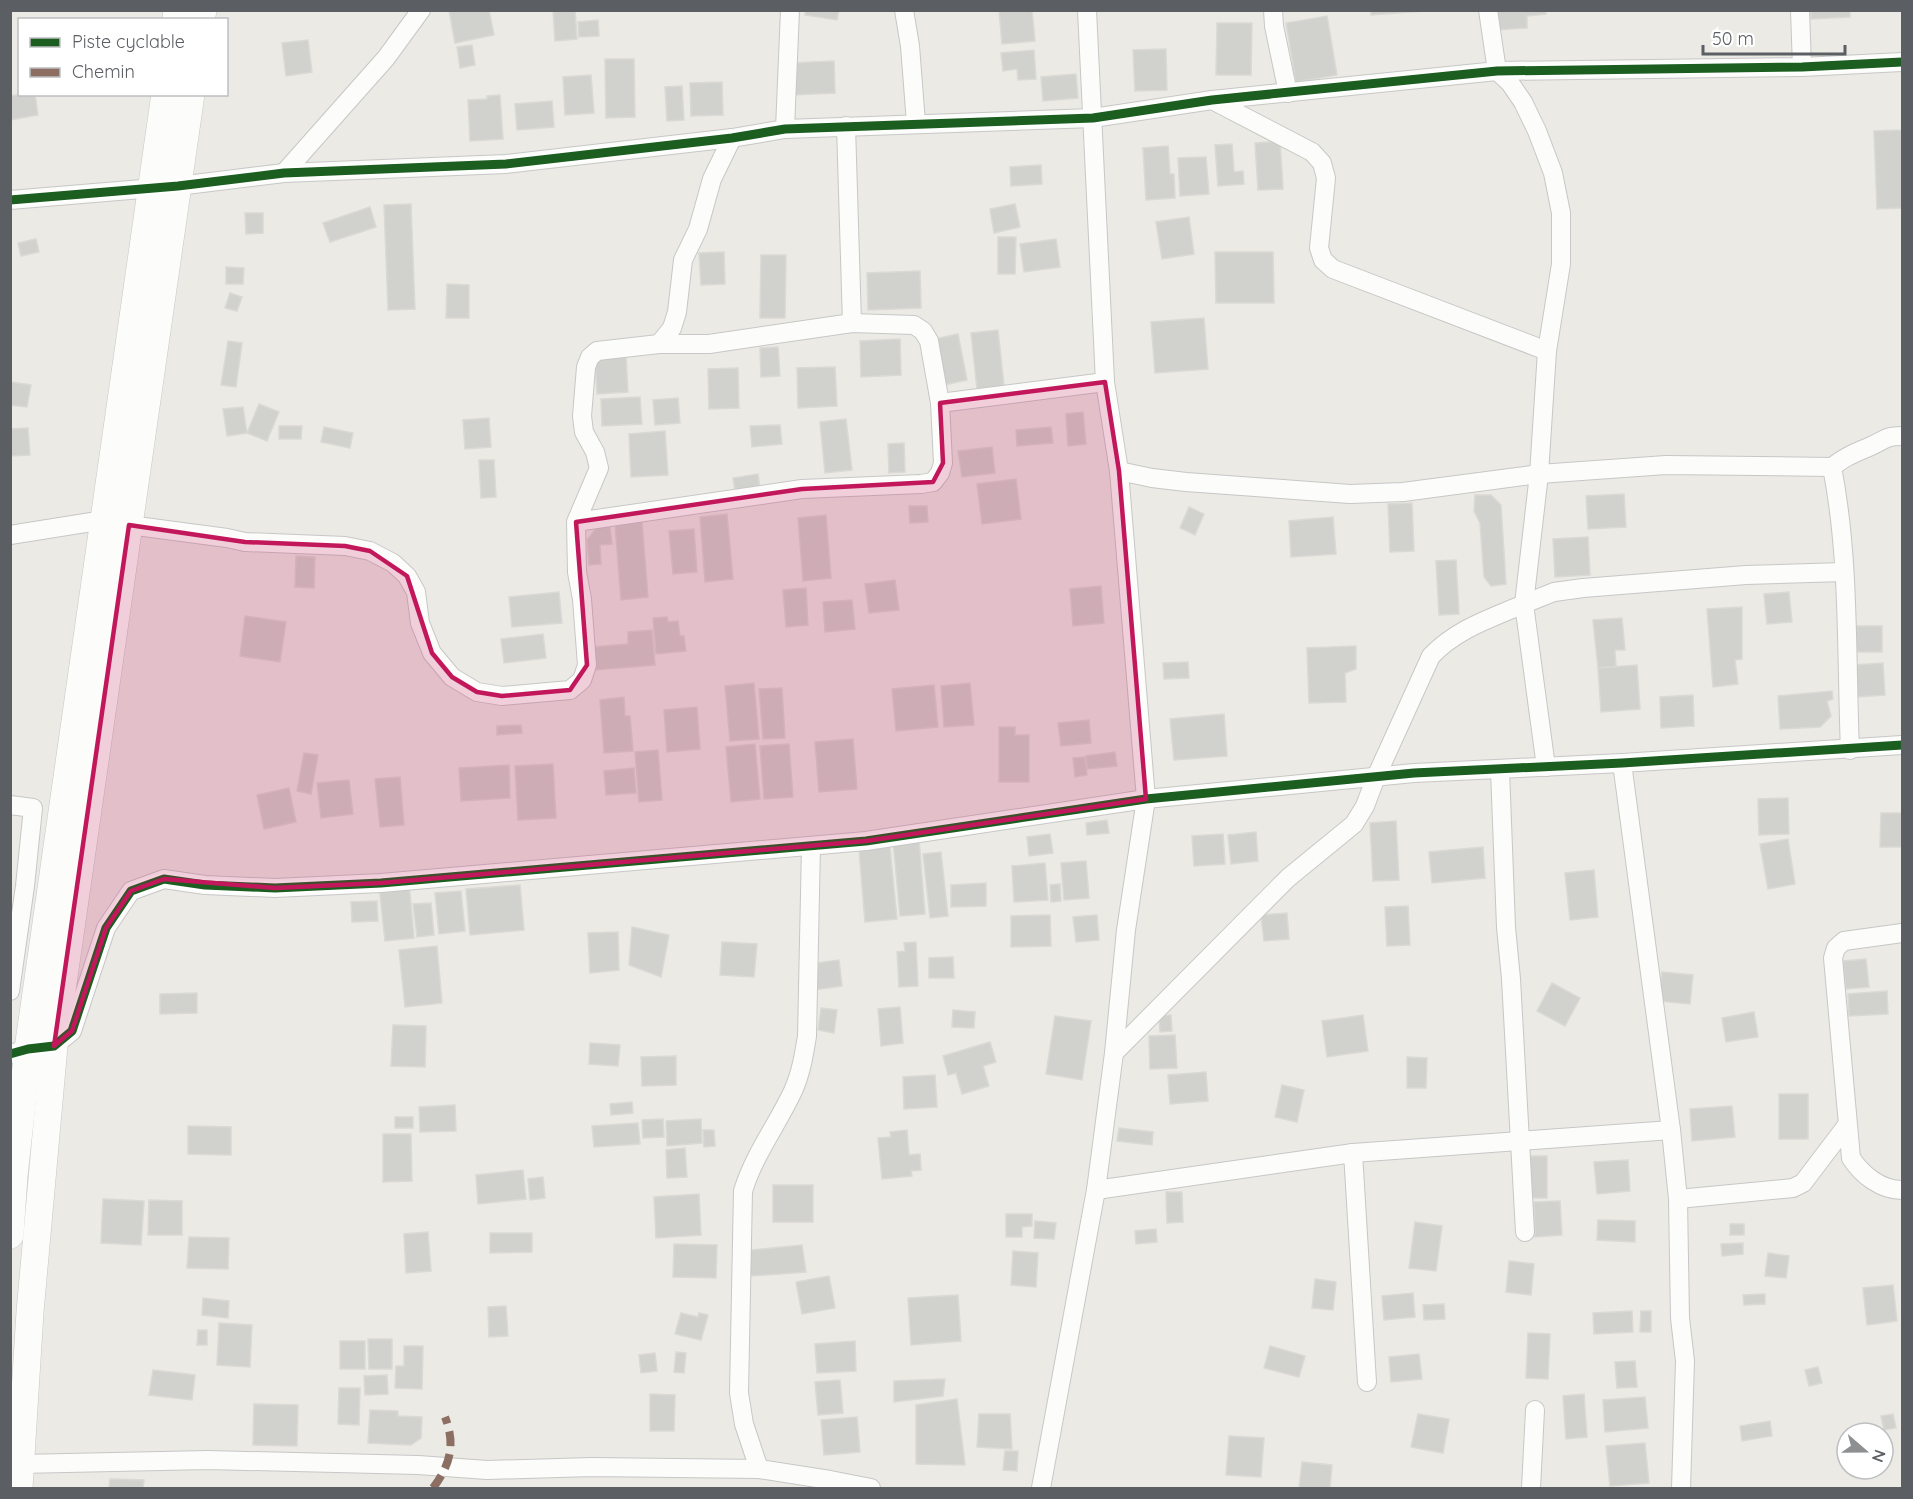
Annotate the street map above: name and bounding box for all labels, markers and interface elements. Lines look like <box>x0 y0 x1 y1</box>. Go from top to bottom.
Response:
legend <box>18 18 228 96</box>
scale bar <box>1703 18 1846 56</box>
text: 50 m <box>1712 27 1754 50</box>
text: Piste cyclable <box>72 30 185 53</box>
text: Chemin <box>72 60 135 83</box>
north arrow <box>1835 1421 1895 1481</box>
text: N <box>1868 1447 1891 1465</box>

